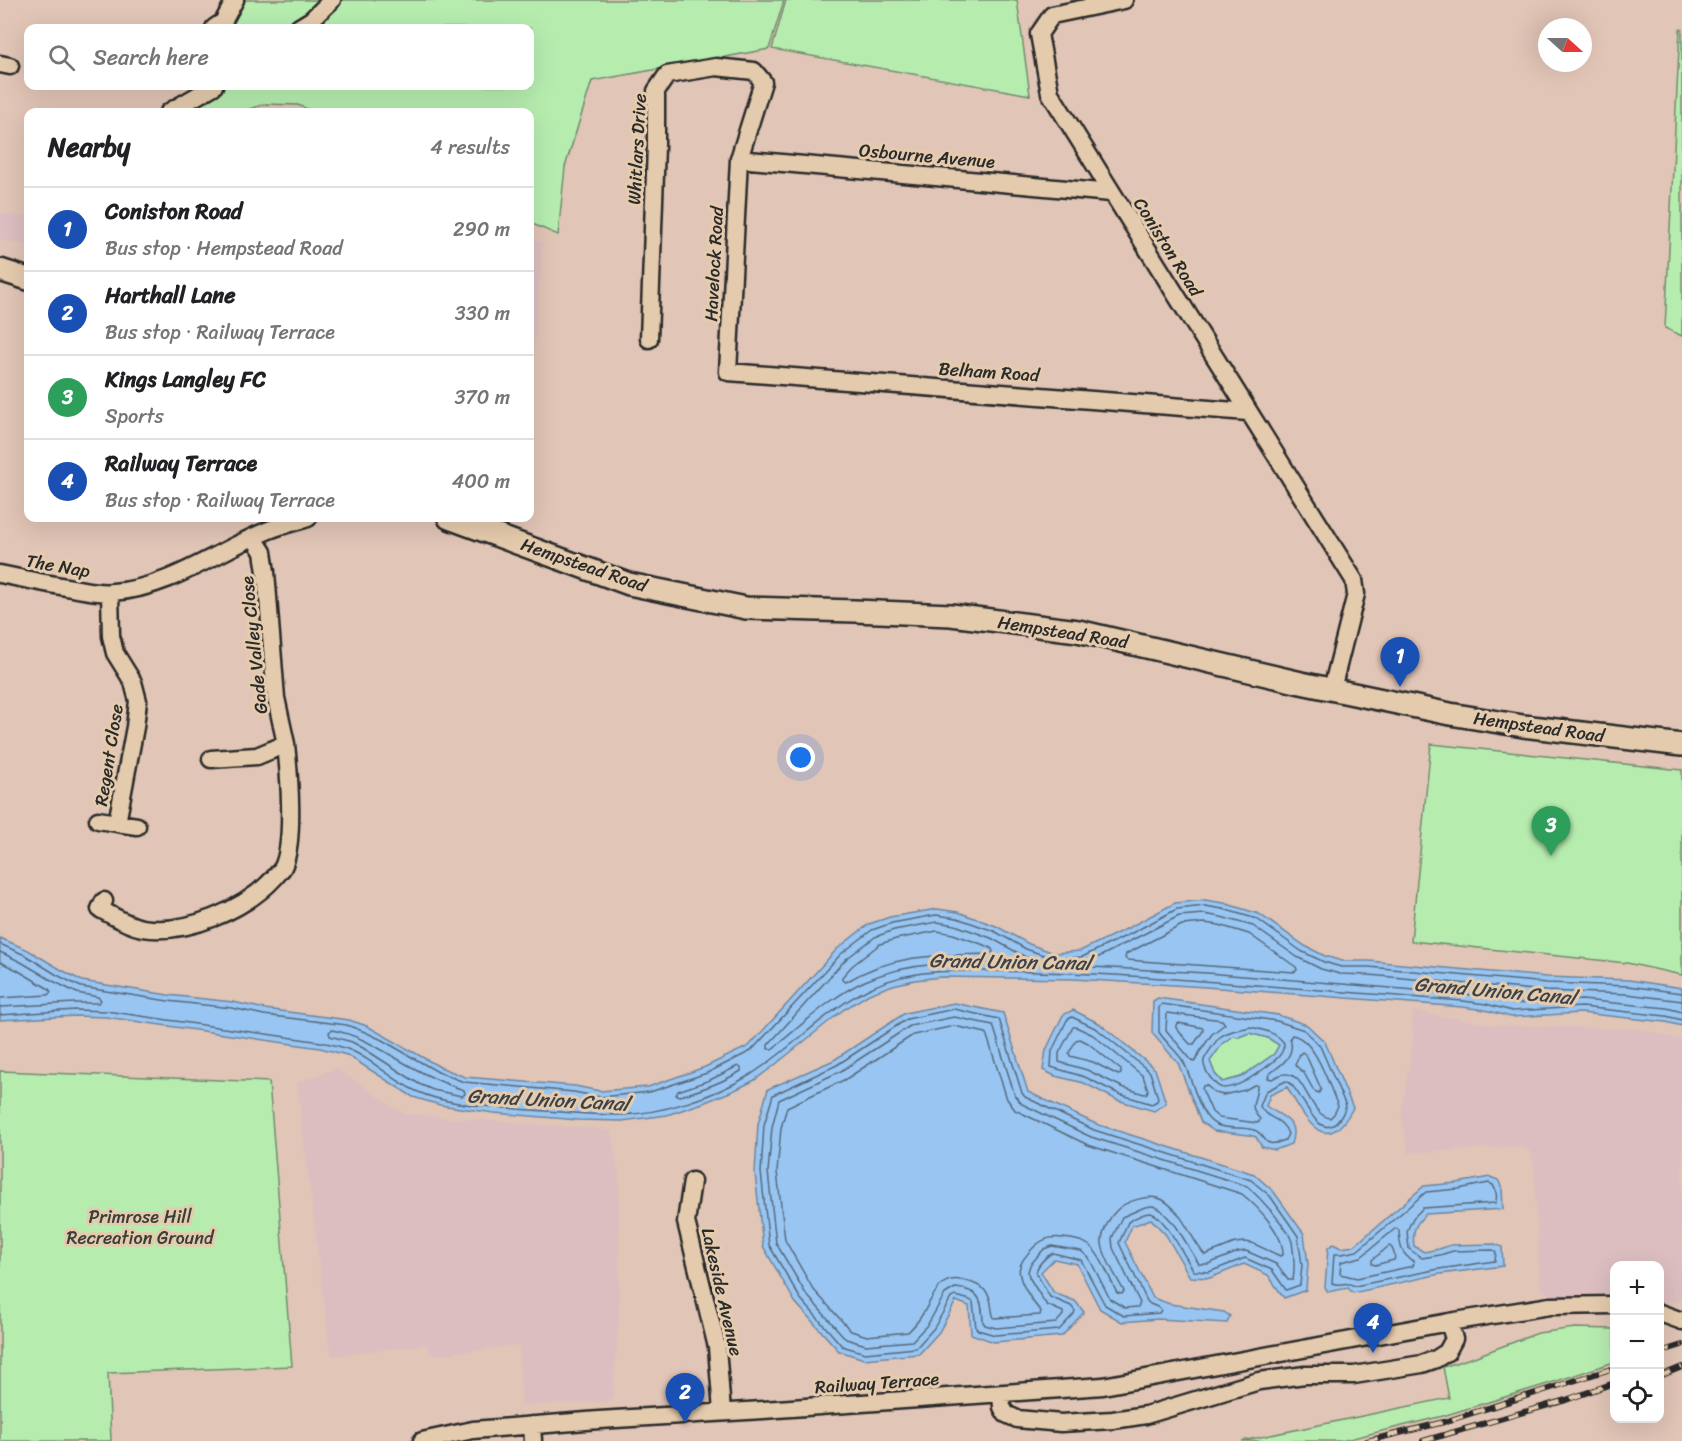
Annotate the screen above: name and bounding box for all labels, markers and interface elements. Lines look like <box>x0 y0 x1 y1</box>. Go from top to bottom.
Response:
north arrow <box>1538 18 1592 72</box>
search box <box>24 24 534 90</box>
text: Search here <box>93 38 209 77</box>
icon: search <box>45 41 78 74</box>
street label: Whitlars Drive <box>618 93 656 205</box>
text: Nearby <box>48 124 130 170</box>
text: 4 results <box>430 130 510 165</box>
street label: Osbourne Avenue <box>858 134 997 178</box>
street label: Coniston Road <box>1125 191 1212 304</box>
text: Coniston Road <box>105 192 242 231</box>
street label: Havelock Road <box>695 204 733 322</box>
text: 1 <box>63 212 72 247</box>
text: 290 m <box>453 212 510 247</box>
text: Bus stop · Hempstead Road <box>105 231 343 266</box>
text: Harthall Lane <box>105 276 236 315</box>
text: 2 <box>62 296 73 331</box>
text: 330 m <box>455 296 510 331</box>
text: Bus stop · Railway Terrace <box>105 315 335 350</box>
street label: Belham Road <box>937 353 1042 392</box>
text: Kings Langley FC <box>105 360 266 399</box>
text: 3 <box>62 380 73 415</box>
text: 370 m <box>454 380 510 415</box>
text: Sports <box>105 399 164 434</box>
text: Railway Terrace <box>105 444 257 483</box>
text: 4 <box>61 464 74 499</box>
text: 400 m <box>452 464 510 499</box>
text: Bus stop · Railway Terrace <box>105 483 335 518</box>
street label: Hempstead Road <box>517 528 653 602</box>
street label: The Nap <box>23 545 93 587</box>
street label: Gade Valley Close <box>231 574 277 716</box>
street label: Hempstead Road <box>995 606 1132 658</box>
pin: 1 <box>1380 638 1420 687</box>
street label: Regent Close <box>85 702 133 808</box>
street label: Hempstead Road <box>1472 702 1608 752</box>
your location <box>786 743 815 772</box>
pin: 3 <box>1532 806 1570 856</box>
water label: Grand Union Canal <box>929 943 1095 981</box>
water label: Grand Union Canal <box>1413 967 1581 1016</box>
water label: Grand Union Canal <box>466 1078 634 1122</box>
park label: Primrose Hill Recreation Ground <box>67 1201 215 1254</box>
street label: Lakeside Avenue <box>692 1225 752 1359</box>
map controls <box>1610 1261 1664 1423</box>
button: + <box>1610 1261 1664 1315</box>
pin: 4 <box>1354 1304 1392 1353</box>
button: − <box>1610 1315 1664 1369</box>
street label: Railway Terrace <box>814 1363 941 1403</box>
button: locate <box>1610 1369 1664 1423</box>
pin: 2 <box>666 1374 704 1423</box>

